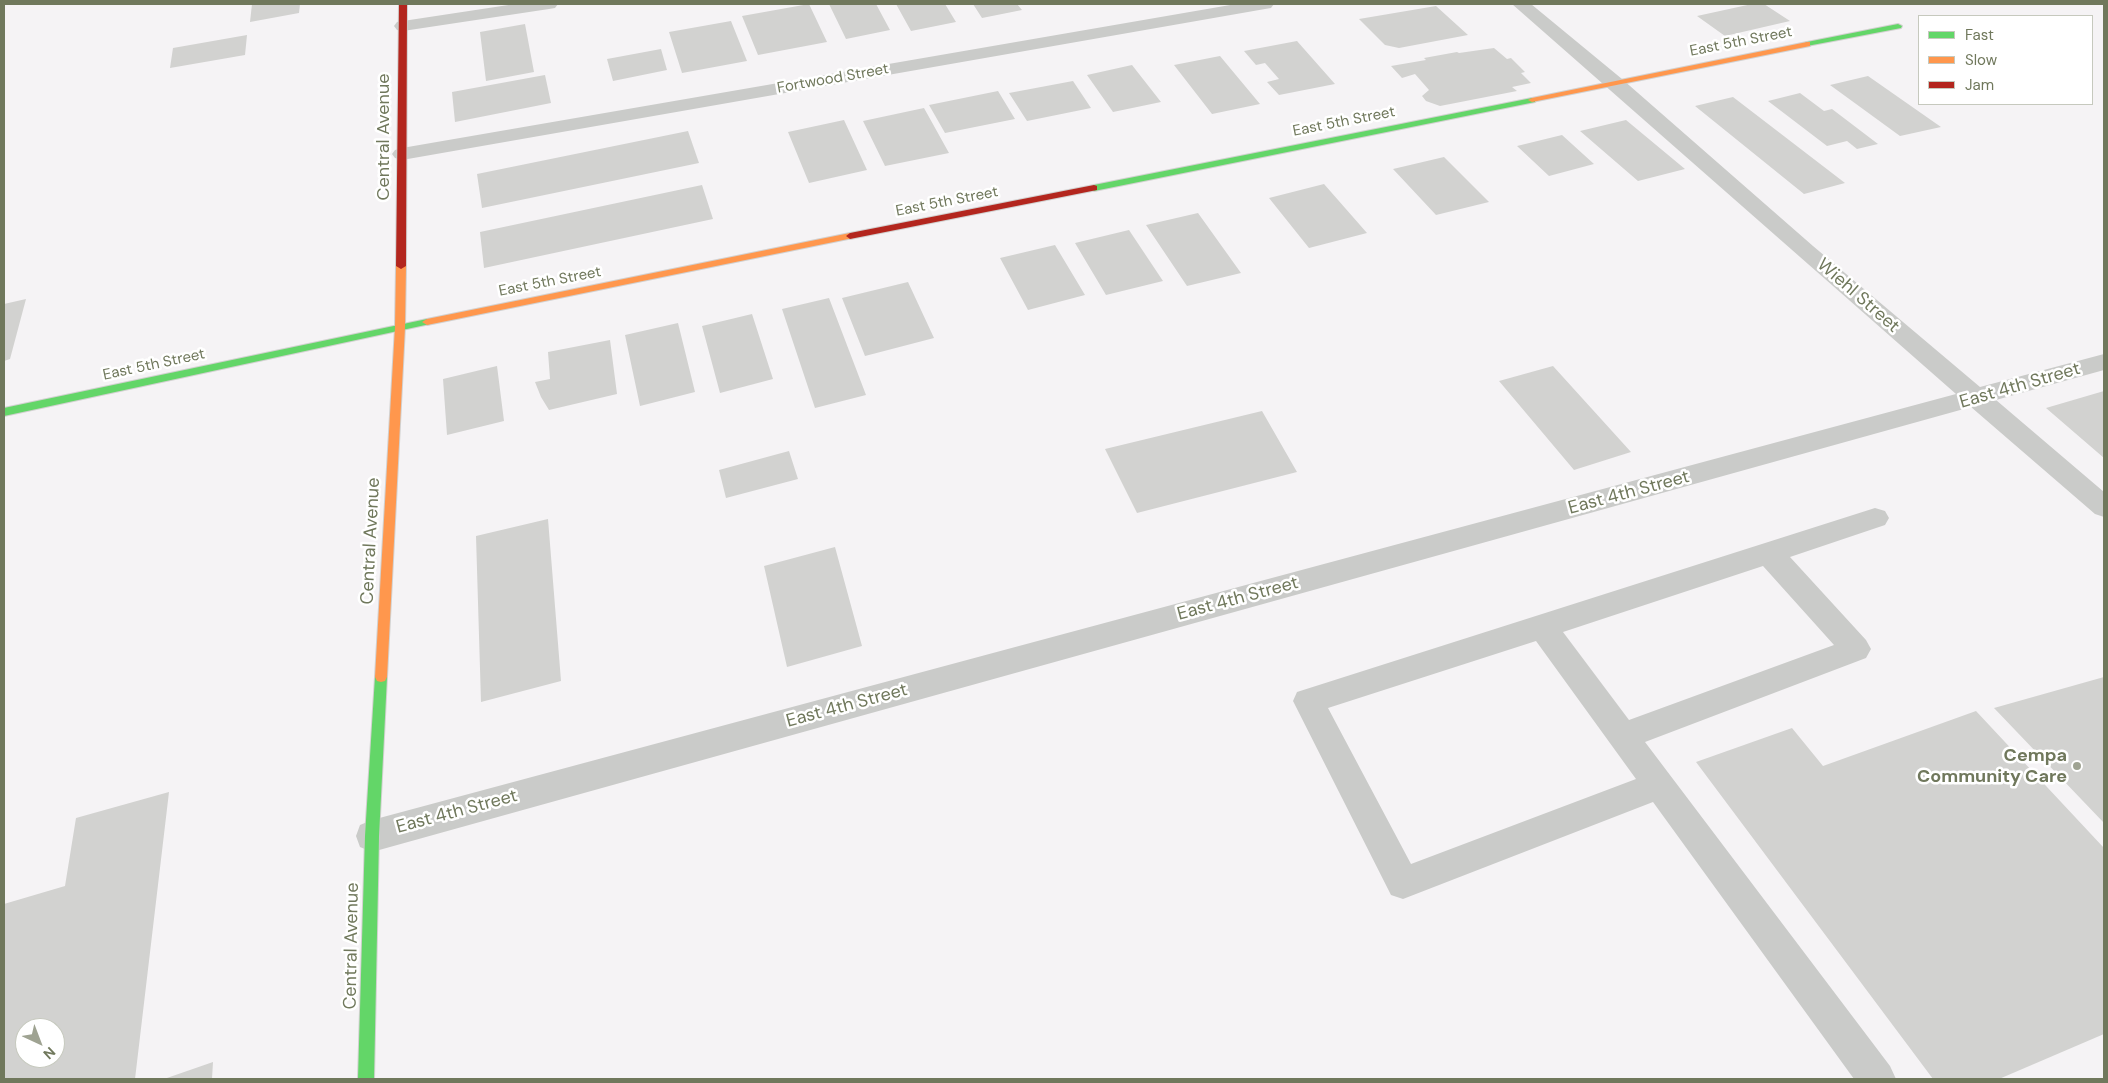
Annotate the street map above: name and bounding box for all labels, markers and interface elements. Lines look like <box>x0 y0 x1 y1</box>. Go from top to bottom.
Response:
legend <box>1918 15 2093 105</box>
street label: East 5th Street <box>1688 23 1794 61</box>
text: Fast <box>1965 25 1994 45</box>
text: Slow <box>1965 50 1997 70</box>
street label: Fortwood Street <box>776 60 890 98</box>
street label: Central Avenue <box>373 74 395 200</box>
text: Jam <box>1965 75 1994 95</box>
street label: East 5th Street <box>1291 103 1397 141</box>
street label: East 5th Street <box>894 183 1000 221</box>
street label: Wiehl Street <box>1812 254 1904 338</box>
street label: East 5th Street <box>497 263 603 301</box>
street label: East 5th Street <box>101 345 207 385</box>
street label: East 4th Street <box>1957 358 2083 414</box>
street label: East 4th Street <box>1566 466 1692 520</box>
street label: Central Avenue <box>357 477 385 605</box>
street label: East 4th Street <box>1175 572 1301 626</box>
street label: East 4th Street <box>784 679 910 733</box>
place label: Cempa Community Care <box>1917 745 2067 788</box>
marker: Cempa Community Care <box>2071 760 2083 772</box>
street label: East 4th Street <box>394 785 520 839</box>
street label: Central Avenue <box>340 882 364 1010</box>
north arrow <box>15 1018 65 1068</box>
text: N <box>40 1043 59 1063</box>

